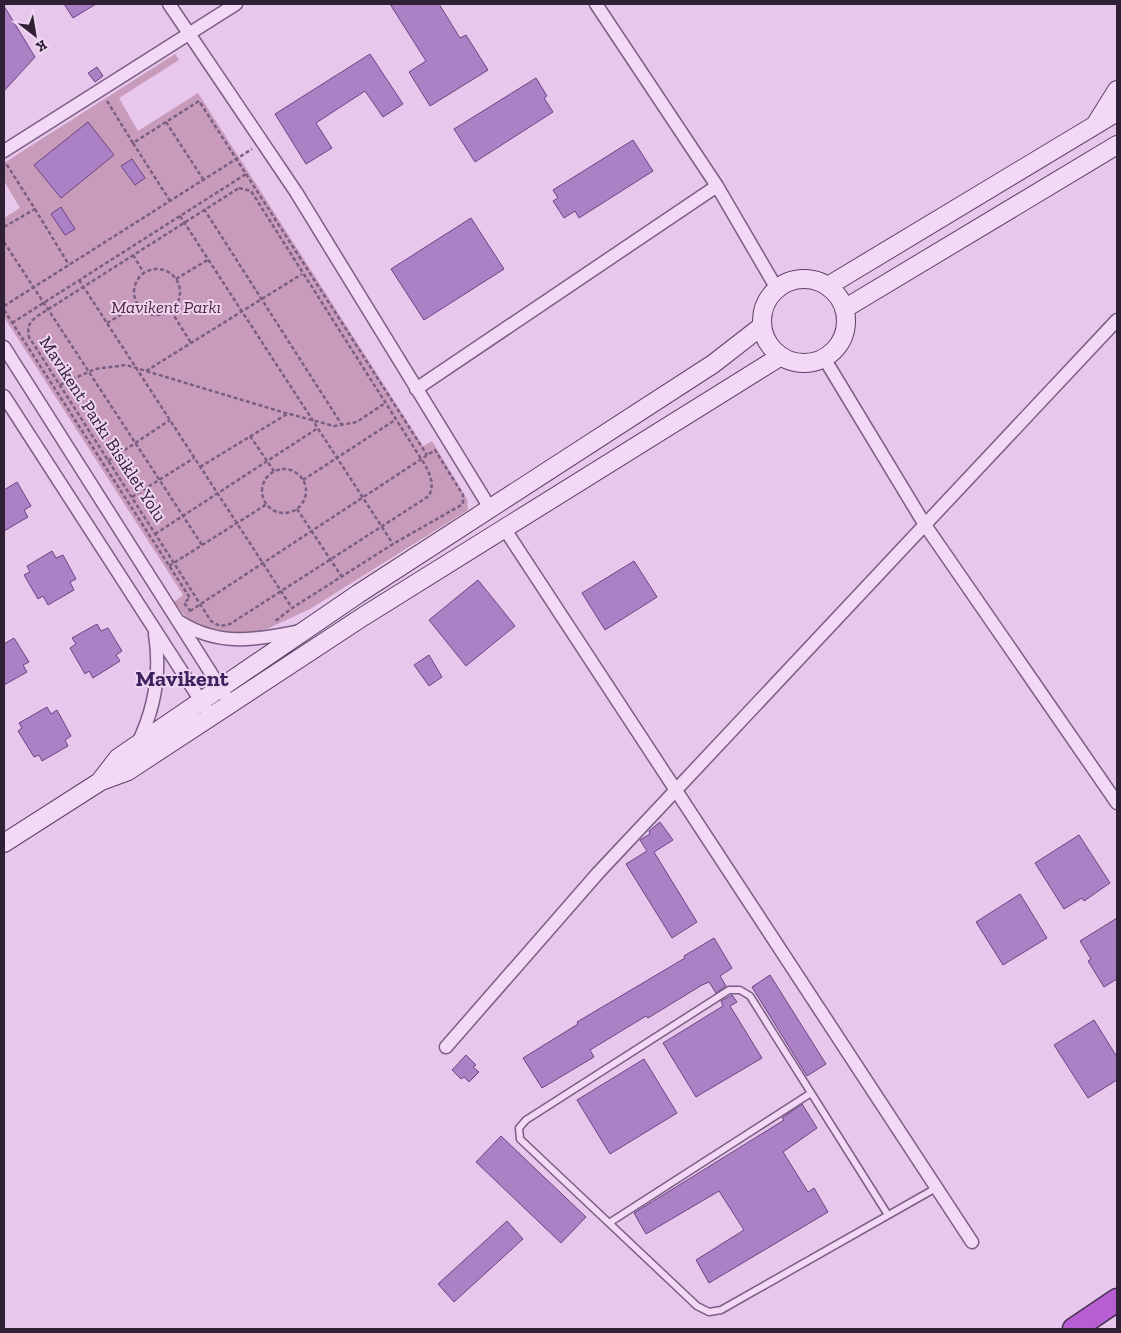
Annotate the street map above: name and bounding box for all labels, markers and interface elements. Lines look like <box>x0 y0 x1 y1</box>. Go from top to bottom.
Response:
north arrow <box>10 10 60 60</box>
text: K <box>33 36 50 56</box>
park label: Mavikent Parkı <box>111 296 221 318</box>
street label: Mavikent Parkı Bisiklet Yolu <box>35 332 171 526</box>
district label: Mavikent <box>136 665 229 692</box>

